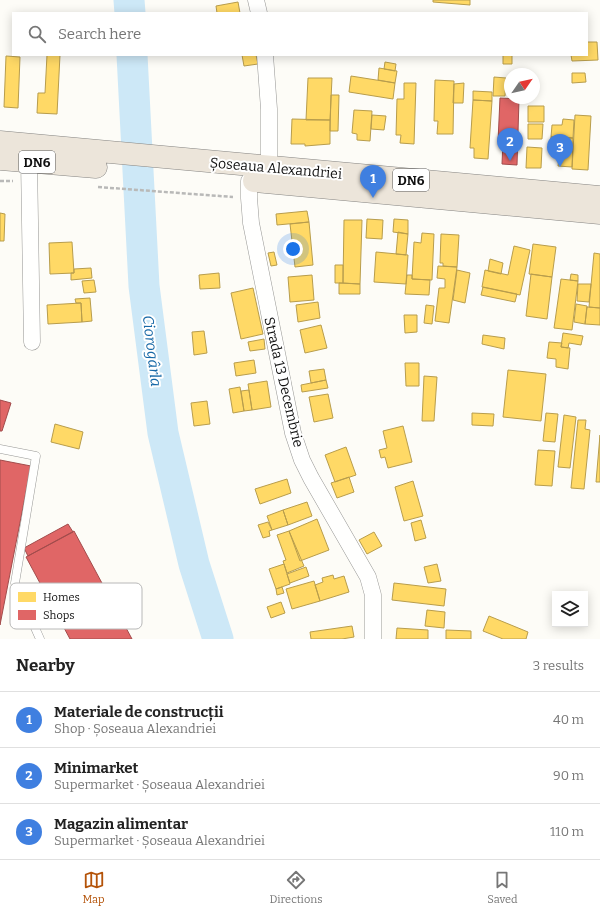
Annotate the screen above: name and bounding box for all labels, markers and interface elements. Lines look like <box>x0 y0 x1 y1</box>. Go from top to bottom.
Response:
search box <box>12 12 588 56</box>
icon: search <box>26 23 48 45</box>
text: Search here <box>58 25 141 43</box>
north arrow <box>504 68 540 104</box>
pin: 2 <box>497 128 523 161</box>
pin: 3 <box>547 134 573 167</box>
road number: DN6 <box>19 151 55 173</box>
street label: Șoseaua Alexandriei <box>209 154 343 184</box>
pin: 1 <box>360 165 386 198</box>
road number: DN6 <box>393 169 429 191</box>
your location <box>283 239 303 259</box>
water label: Ciorogârla <box>139 314 165 388</box>
street label: Strada 13 Decembrie <box>260 315 307 449</box>
legend <box>10 583 142 629</box>
text: Homes <box>43 591 80 604</box>
map controls <box>552 591 588 627</box>
button: layers <box>552 591 588 627</box>
text: Shops <box>43 609 75 622</box>
text: Nearby <box>16 655 75 676</box>
text: 3 results <box>533 658 584 673</box>
text: Materiale de construcții <box>54 703 224 721</box>
text: 1 <box>26 712 32 727</box>
text: 40 m <box>553 712 584 727</box>
text: Shop · Șoseaua Alexandriei <box>54 721 216 736</box>
text: Minimarket <box>54 759 138 777</box>
text: 2 <box>25 768 33 783</box>
text: 90 m <box>553 768 584 783</box>
text: Supermarket · Șoseaua Alexandriei <box>54 777 265 792</box>
text: Magazin alimentar <box>54 815 188 833</box>
text: 3 <box>25 824 33 839</box>
text: 110 m <box>550 824 584 839</box>
text: Supermarket · Șoseaua Alexandriei <box>54 833 265 848</box>
tab: Map <box>82 869 105 906</box>
tab: Directions <box>270 869 322 906</box>
tab: Saved <box>487 869 518 906</box>

